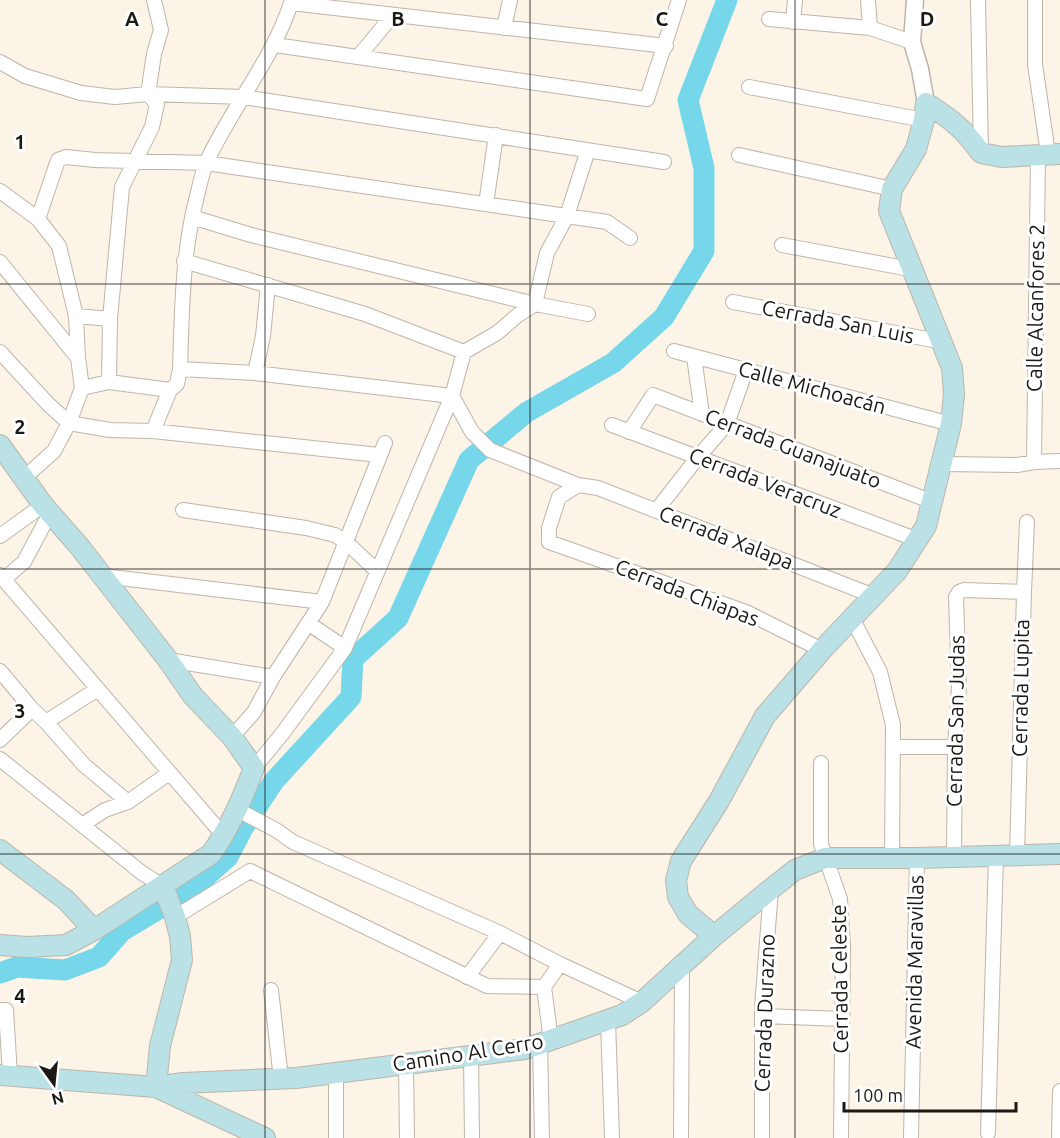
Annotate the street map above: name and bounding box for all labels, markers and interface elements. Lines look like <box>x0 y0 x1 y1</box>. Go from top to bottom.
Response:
text: A <box>125 7 139 30</box>
text: B <box>391 7 405 30</box>
text: C <box>656 7 669 30</box>
text: D <box>920 7 934 30</box>
text: 1 <box>14 130 26 153</box>
street label: Calle Alcanfores 2 <box>1022 224 1048 392</box>
street label: Cerrada San Luis <box>760 294 916 348</box>
street label: Calle Michoacán <box>736 356 889 418</box>
street label: Cerrada Guanajuato <box>702 403 885 493</box>
text: 2 <box>14 415 26 438</box>
street label: Cerrada Veracruz <box>686 442 845 522</box>
street label: Cerrada Xalapa <box>656 500 797 574</box>
street label: Cerrada Chiapas <box>612 554 763 631</box>
street label: Cerrada Lupita <box>1007 619 1033 757</box>
street label: Cerrada San Judas <box>941 635 969 807</box>
text: 3 <box>14 699 26 722</box>
street label: Avenida Maravillas <box>900 875 928 1049</box>
street label: Cerrada Celeste <box>826 904 852 1054</box>
street label: Cerrada Durazno <box>749 933 779 1093</box>
text: 4 <box>14 984 26 1007</box>
street label: Camino Al Cerro <box>391 1028 545 1076</box>
north arrow <box>24 1054 84 1114</box>
scale bar <box>844 1075 1016 1113</box>
text: 100 m <box>853 1085 903 1105</box>
text: N <box>50 1088 66 1109</box>

